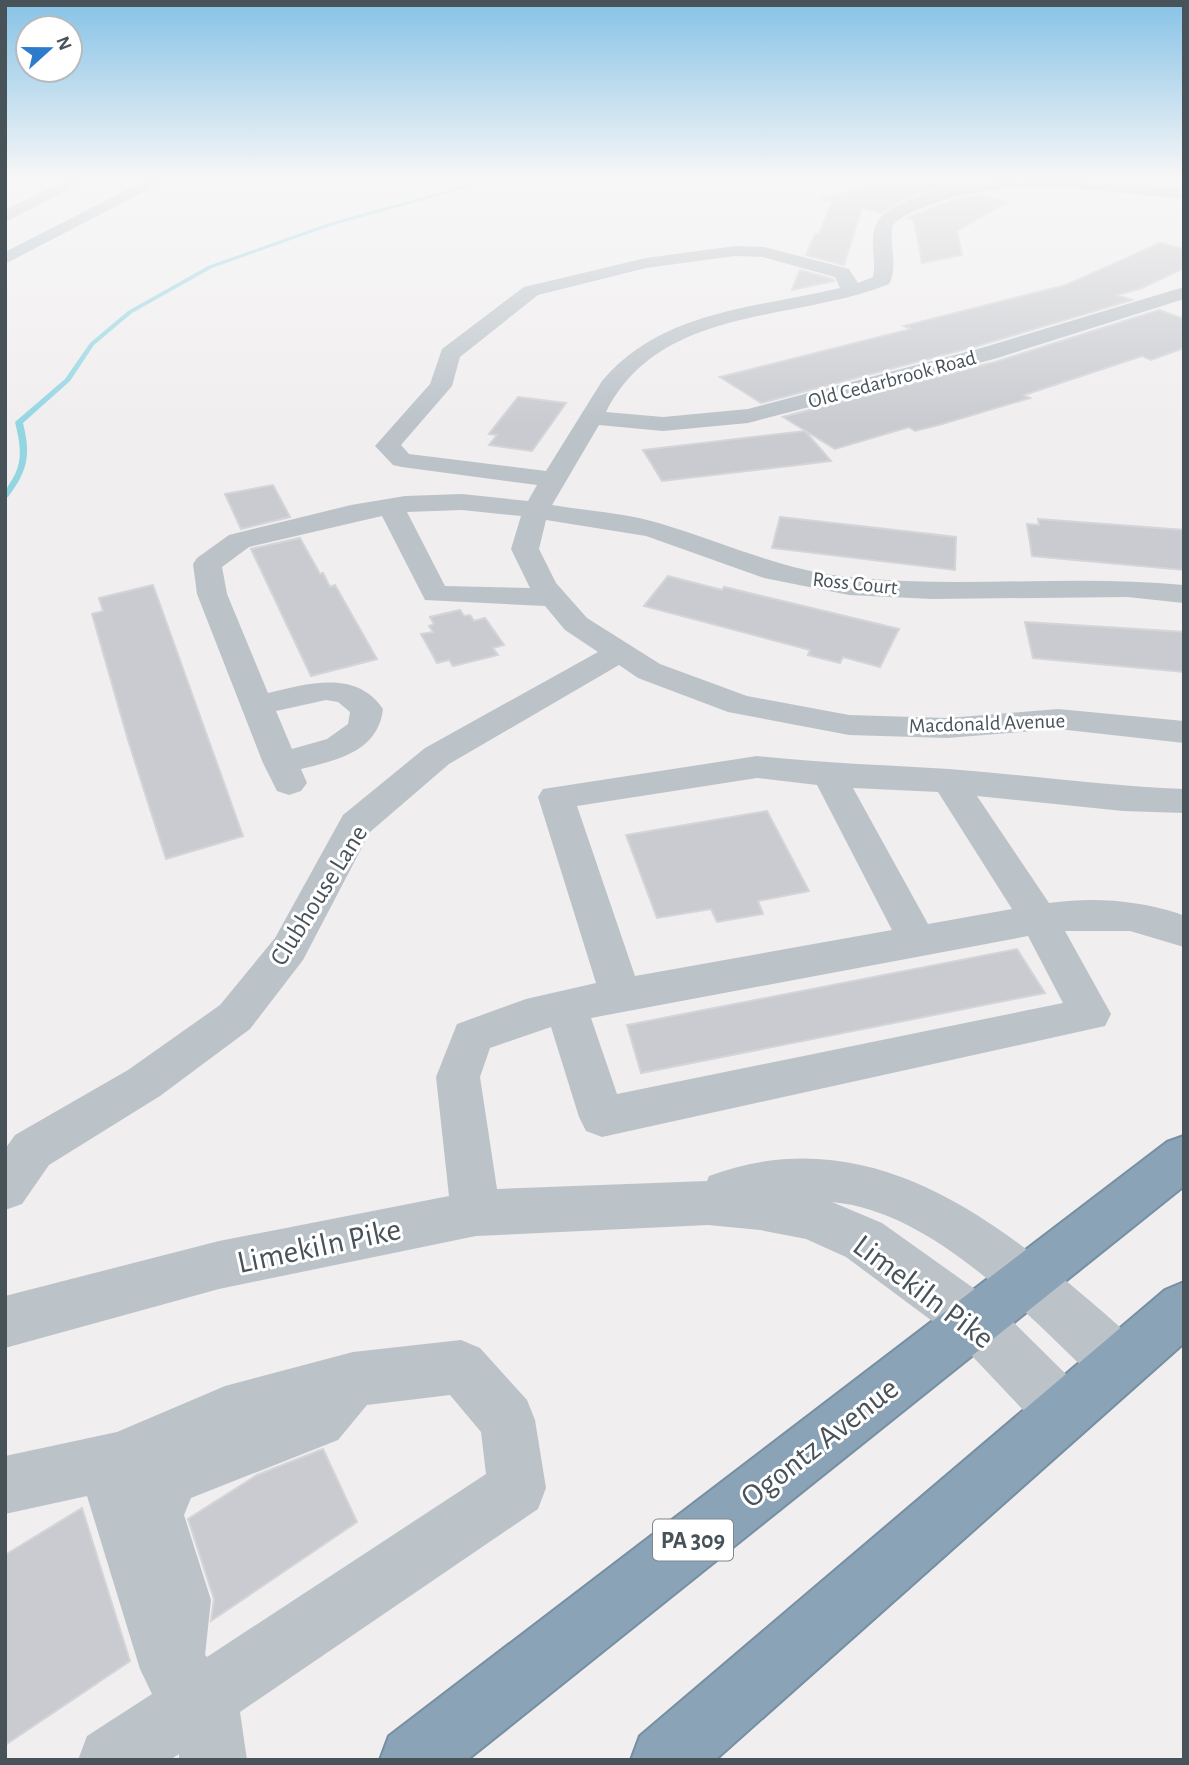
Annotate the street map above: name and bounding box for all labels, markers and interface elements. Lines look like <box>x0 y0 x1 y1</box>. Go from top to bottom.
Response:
north arrow <box>14 14 84 84</box>
text: N <box>52 34 75 53</box>
street label: Old Cedarbrook Road <box>806 347 979 412</box>
street label: Ross Court <box>812 569 899 598</box>
street label: Macdonald Avenue <box>909 710 1066 737</box>
street label: Clubhouse Lane <box>265 821 372 970</box>
street label: Limekiln Pike <box>234 1213 404 1279</box>
street label: Limekiln Pike <box>847 1229 1000 1355</box>
street label: Ogontz Avenue <box>735 1372 904 1514</box>
road number: PA 309 <box>653 1520 733 1560</box>

